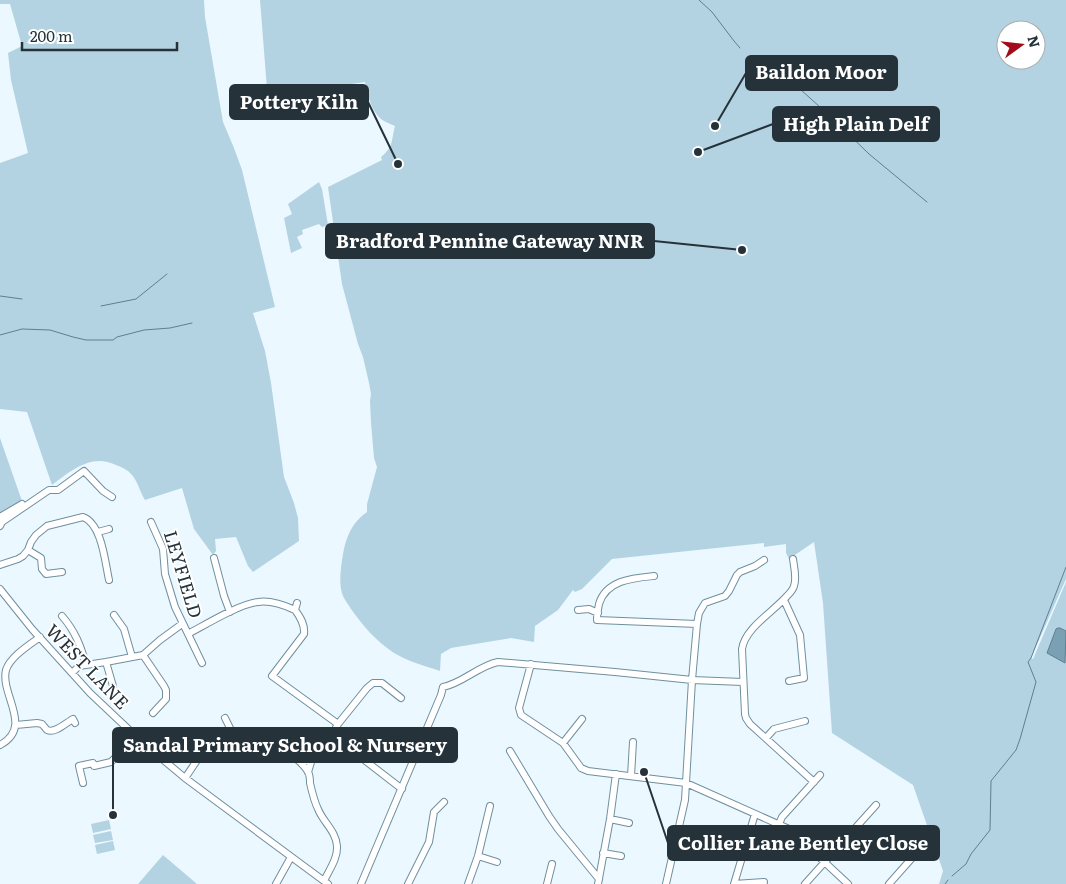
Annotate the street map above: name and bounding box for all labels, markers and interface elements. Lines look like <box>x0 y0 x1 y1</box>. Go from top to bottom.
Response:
scale bar <box>22 20 178 52</box>
north arrow <box>996 20 1046 70</box>
text: 200 m <box>30 24 73 47</box>
text: N <box>1023 33 1046 50</box>
callout: Baildon Moor <box>746 56 897 90</box>
text: Baildon Moor <box>755 57 887 85</box>
callout: Pottery Kiln <box>230 85 368 119</box>
text: Pottery Kiln <box>240 87 358 115</box>
callout: High Plain Delf <box>773 107 939 141</box>
text: High Plain Delf <box>783 109 931 137</box>
callout: Bradford Pennine Gateway NNR <box>326 224 654 258</box>
text: Bradford Pennine Gateway NNR <box>336 226 644 254</box>
street label: LEYFIELD <box>158 527 210 621</box>
street label: WEST LANE <box>40 617 136 715</box>
callout: Sandal Primary School & Nursery <box>113 728 457 762</box>
text: Sandal Primary School & Nursery <box>123 730 447 758</box>
callout: Collier Lane Bentley Close <box>668 826 939 860</box>
text: Collier Lane Bentley Close <box>678 828 928 856</box>

